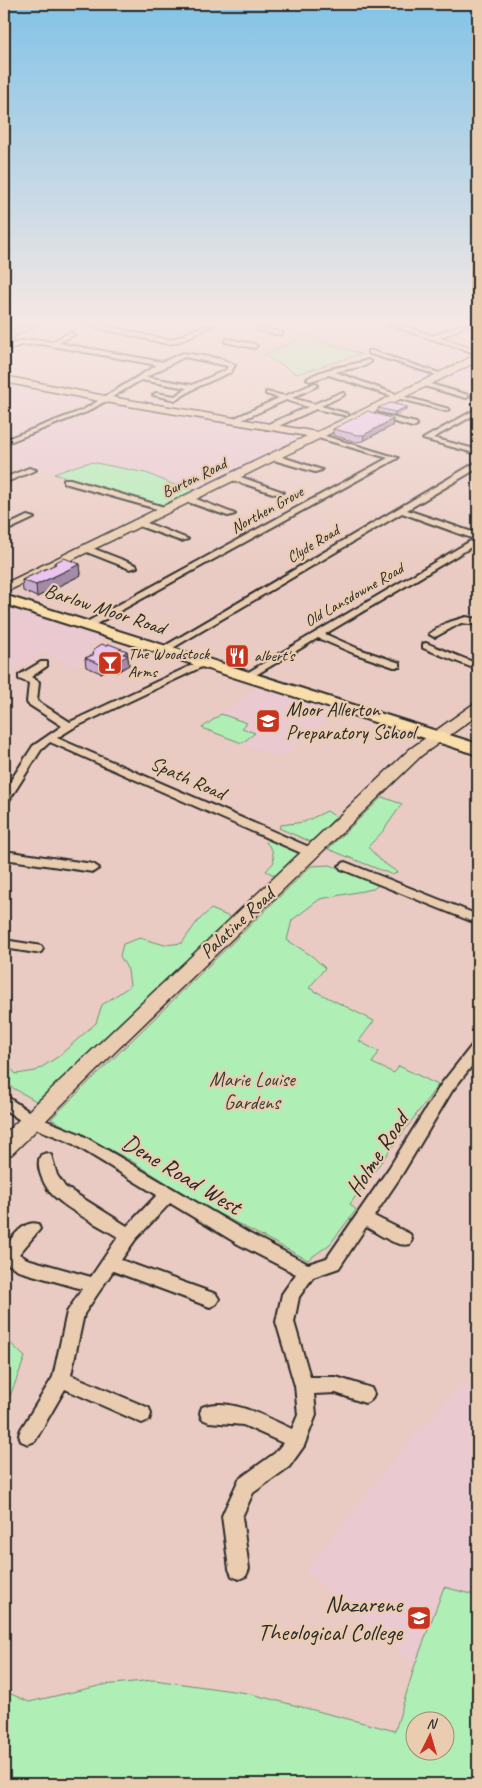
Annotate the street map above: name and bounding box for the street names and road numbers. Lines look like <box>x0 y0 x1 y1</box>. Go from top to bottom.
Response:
street label: Burton Road <box>158 453 232 502</box>
street label: Northen Grove <box>227 481 308 538</box>
street label: Clyde Road <box>283 519 345 567</box>
street label: Old Lansdowne Road <box>301 557 409 631</box>
street label: Barlow Moor Road <box>41 578 172 641</box>
street label: Spath Road <box>147 750 232 807</box>
street label: Palatine Road <box>194 880 282 964</box>
street label: Holme Road <box>339 1103 417 1202</box>
street label: Dene Road West <box>117 1127 249 1222</box>

